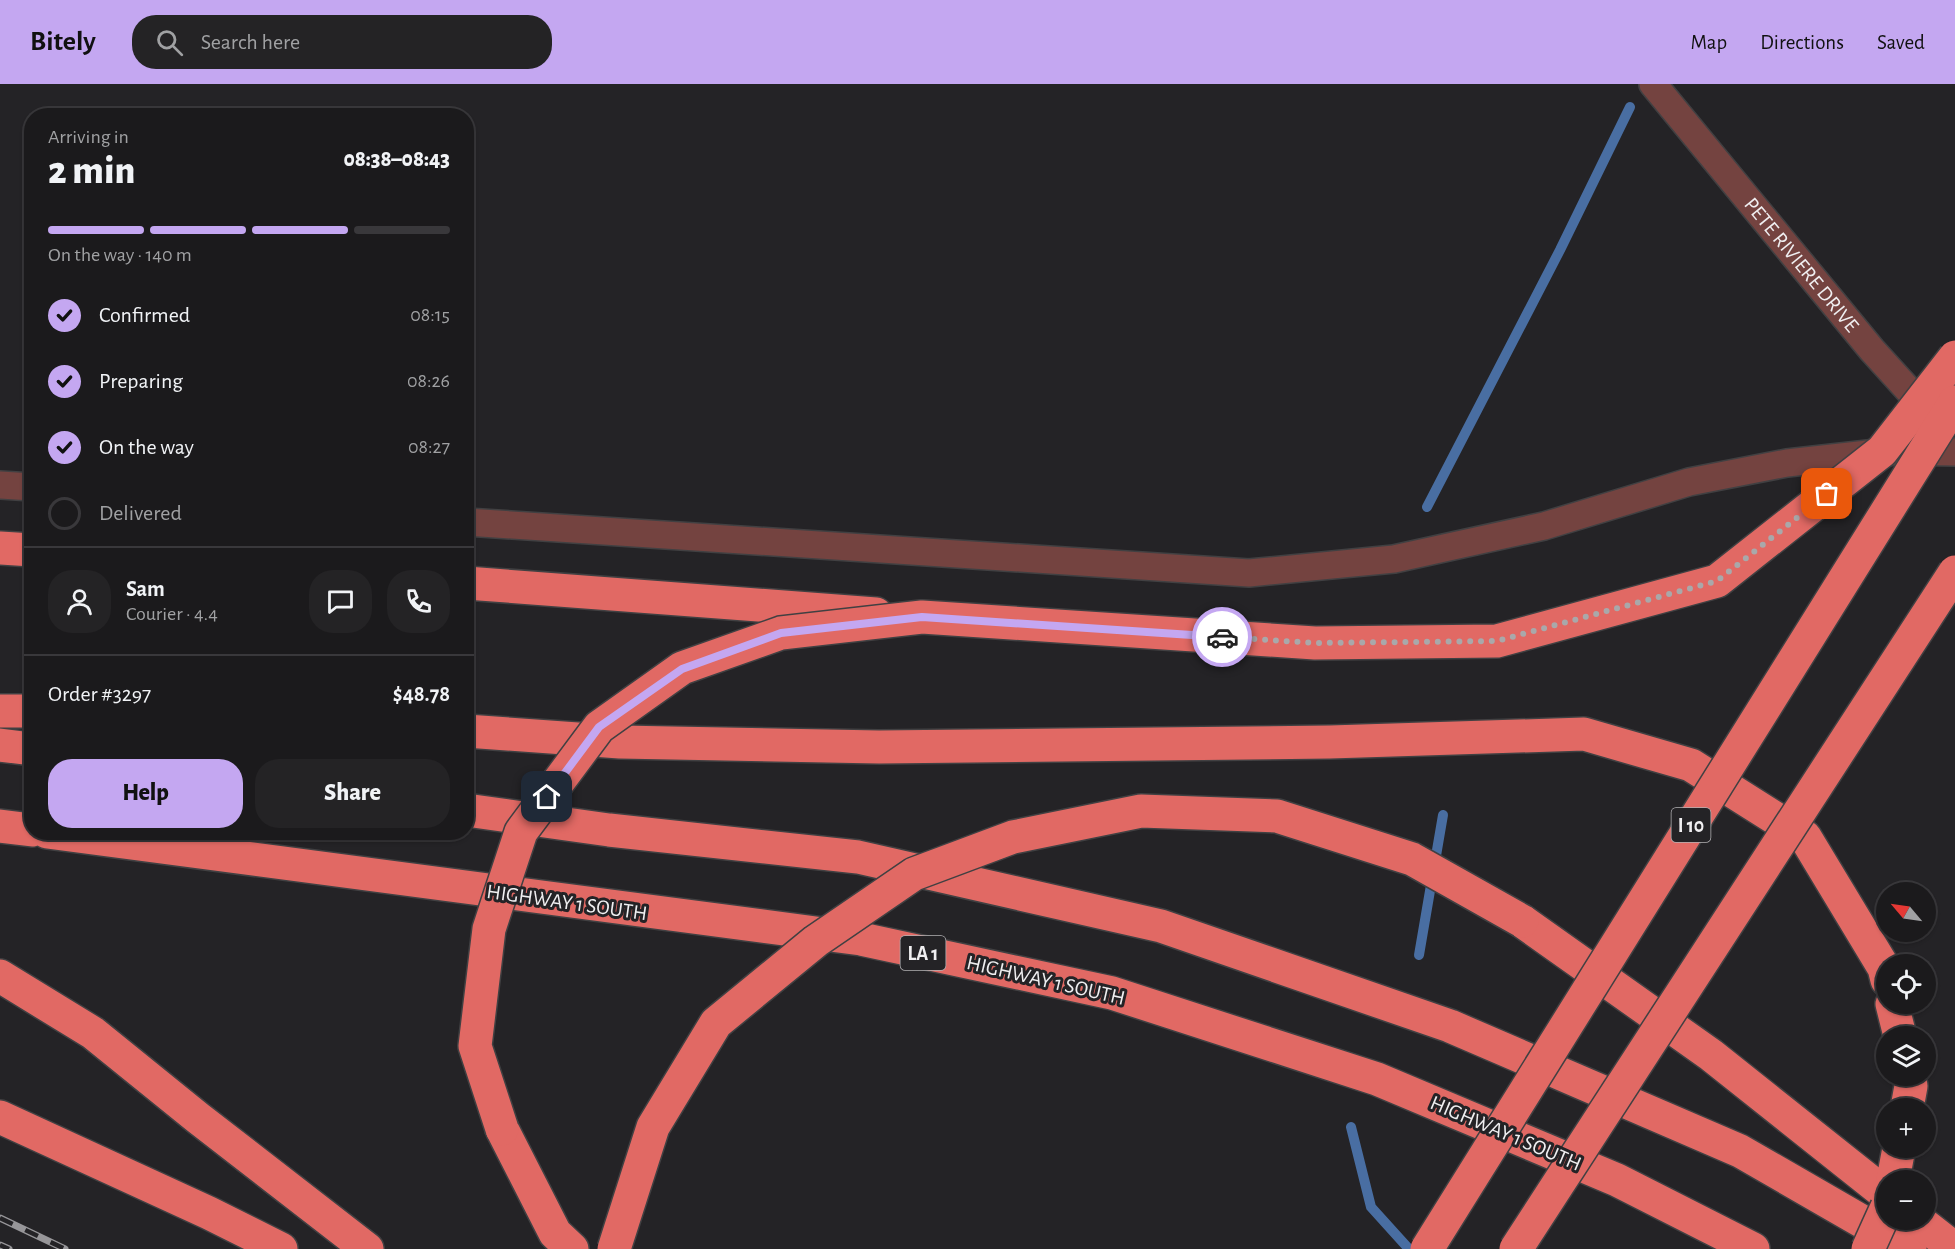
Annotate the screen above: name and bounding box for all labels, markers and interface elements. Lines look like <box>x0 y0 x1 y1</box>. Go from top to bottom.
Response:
search box <box>132 15 552 69</box>
icon: search <box>153 26 186 59</box>
text: Bitely <box>30 28 96 56</box>
text: Search here <box>201 31 300 53</box>
text: Map <box>1691 32 1727 53</box>
text: Directions <box>1760 32 1844 53</box>
text: Saved <box>1877 32 1925 53</box>
text: Arriving in <box>48 127 129 147</box>
text: 08:38–08:43 <box>343 148 450 170</box>
text: 2 min <box>48 152 135 191</box>
street label: PETE RIVIERE DRIVE <box>1740 194 1863 336</box>
text: On the way · 140 m <box>48 245 192 265</box>
icon: check <box>48 299 81 332</box>
text: Confirmed <box>99 304 190 326</box>
text: 08:15 <box>410 305 450 325</box>
icon: check <box>48 365 81 398</box>
text: Preparing <box>99 370 183 392</box>
text: 08:26 <box>407 371 450 391</box>
icon: check <box>48 431 81 464</box>
text: On the way <box>99 436 194 458</box>
text: 08:27 <box>408 437 450 457</box>
pin <box>1801 468 1852 519</box>
icon: bag <box>1810 477 1843 510</box>
text: Delivered <box>99 502 182 524</box>
button: person <box>48 570 111 633</box>
button: chat <box>309 570 372 633</box>
button: phone <box>387 570 450 633</box>
text: Sam <box>126 578 165 600</box>
text: Courier · 4.4 <box>126 604 218 624</box>
courier <box>1192 607 1252 667</box>
icon: car <box>1206 621 1239 654</box>
text: Order #3297 <box>48 683 151 705</box>
text: $48.78 <box>393 683 450 705</box>
button: Help <box>48 759 243 828</box>
button: Share <box>255 759 450 828</box>
pin <box>521 771 572 822</box>
icon: home <box>530 780 563 813</box>
road number: I 10 <box>1672 808 1710 842</box>
street label: HIGHWAY 1 SOUTH <box>485 881 649 924</box>
north arrow <box>1876 882 1936 942</box>
map controls <box>1876 882 1936 1230</box>
road number: LA 1 <box>900 936 946 970</box>
street label: HIGHWAY 1 SOUTH <box>965 952 1127 1009</box>
button: locate <box>1876 954 1936 1014</box>
button: layers <box>1876 1026 1936 1086</box>
street label: HIGHWAY 1 SOUTH <box>1427 1092 1584 1175</box>
button: + <box>1876 1098 1936 1158</box>
button: − <box>1876 1170 1936 1230</box>

